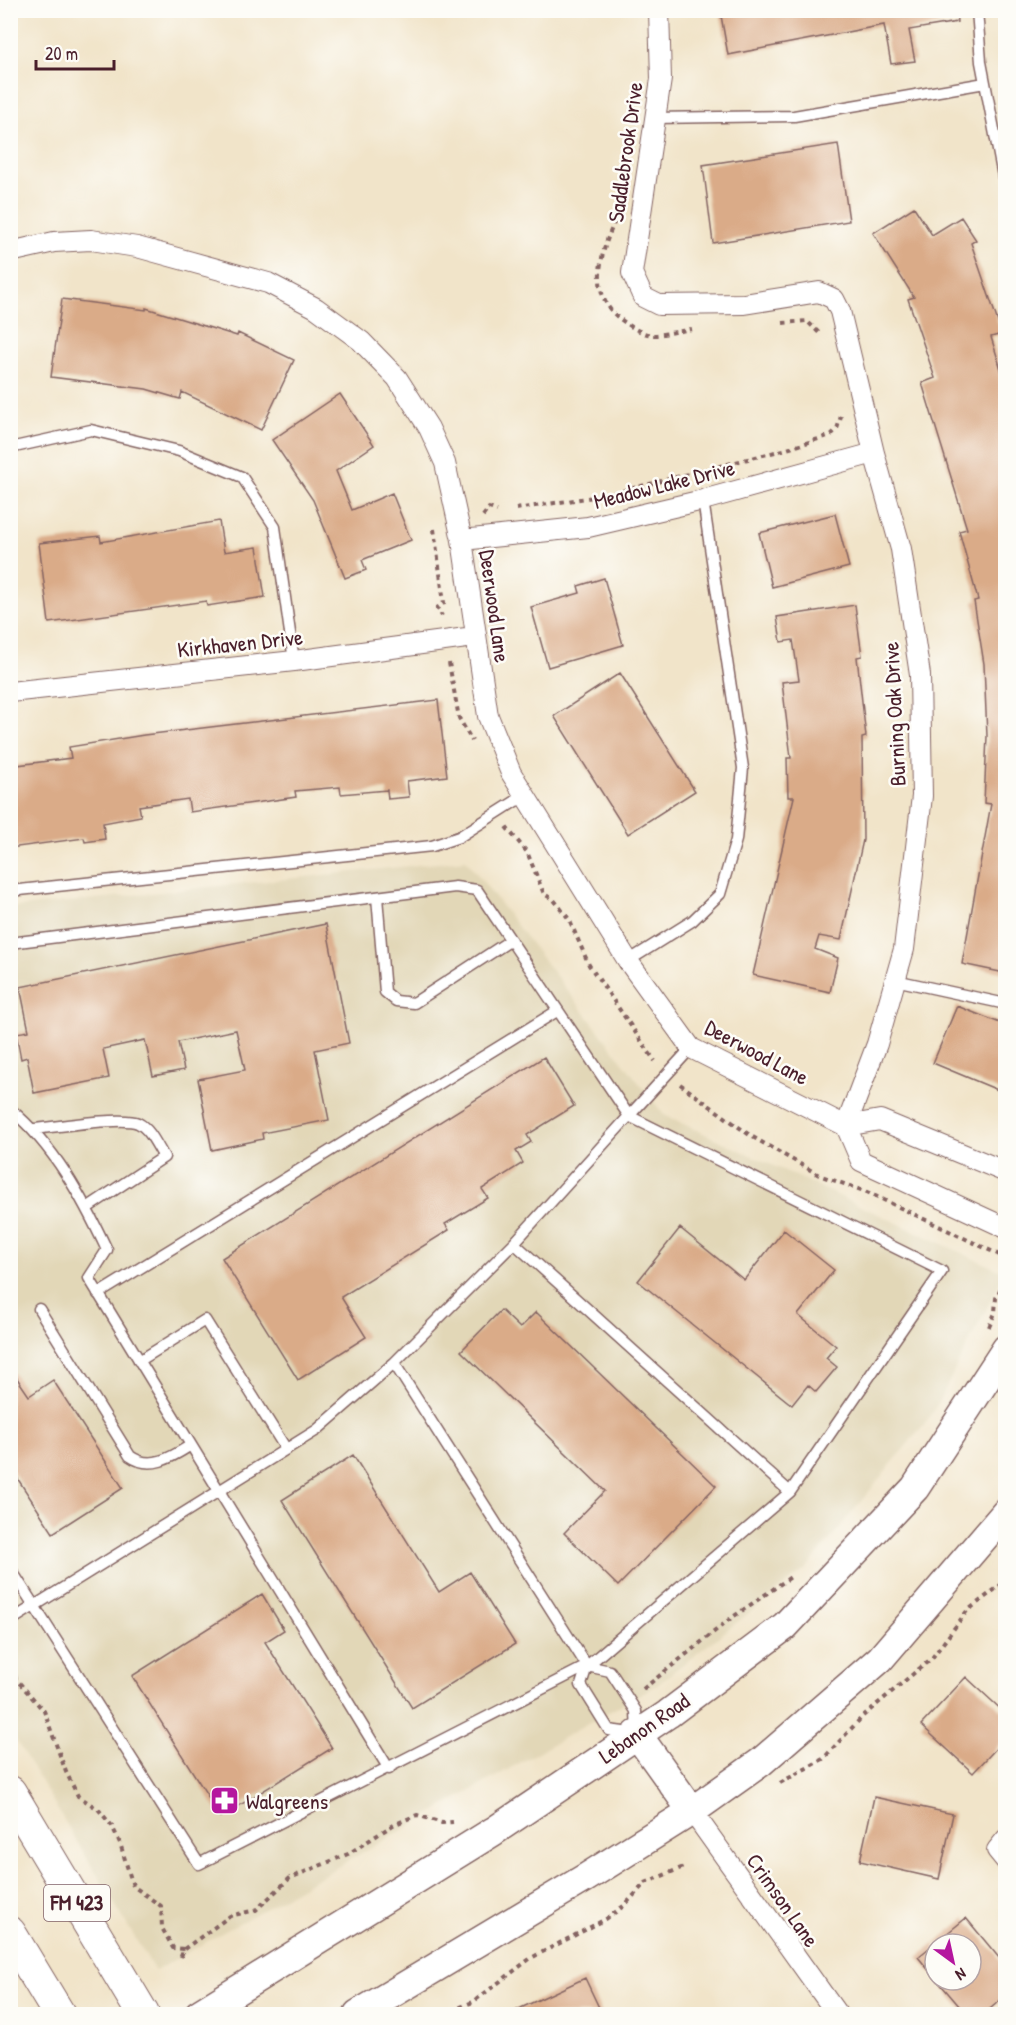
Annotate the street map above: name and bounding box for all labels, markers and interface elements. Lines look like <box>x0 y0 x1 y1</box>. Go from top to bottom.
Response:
scale bar <box>36 33 114 71</box>
text: 20 m <box>45 41 78 66</box>
street label: Saddlebrook Drive <box>600 80 650 224</box>
street label: Meadow Lake Drive <box>590 452 738 516</box>
street label: Deerwood Lane <box>472 548 518 665</box>
street label: Kirkhaven Drive <box>176 621 304 664</box>
street label: Burning Oak Drive <box>875 641 913 787</box>
street label: Deerwood Lane <box>700 1012 814 1092</box>
street label: Lebanon Road <box>593 1686 696 1770</box>
pharmacy icon: Walgreens <box>209 1785 241 1817</box>
place label: Walgreens <box>246 1786 328 1816</box>
street label: Crimson Lane <box>740 1847 826 1953</box>
road number: FM 423 <box>44 1885 110 1921</box>
north arrow <box>923 1932 983 1992</box>
text: N <box>951 1963 971 1986</box>

